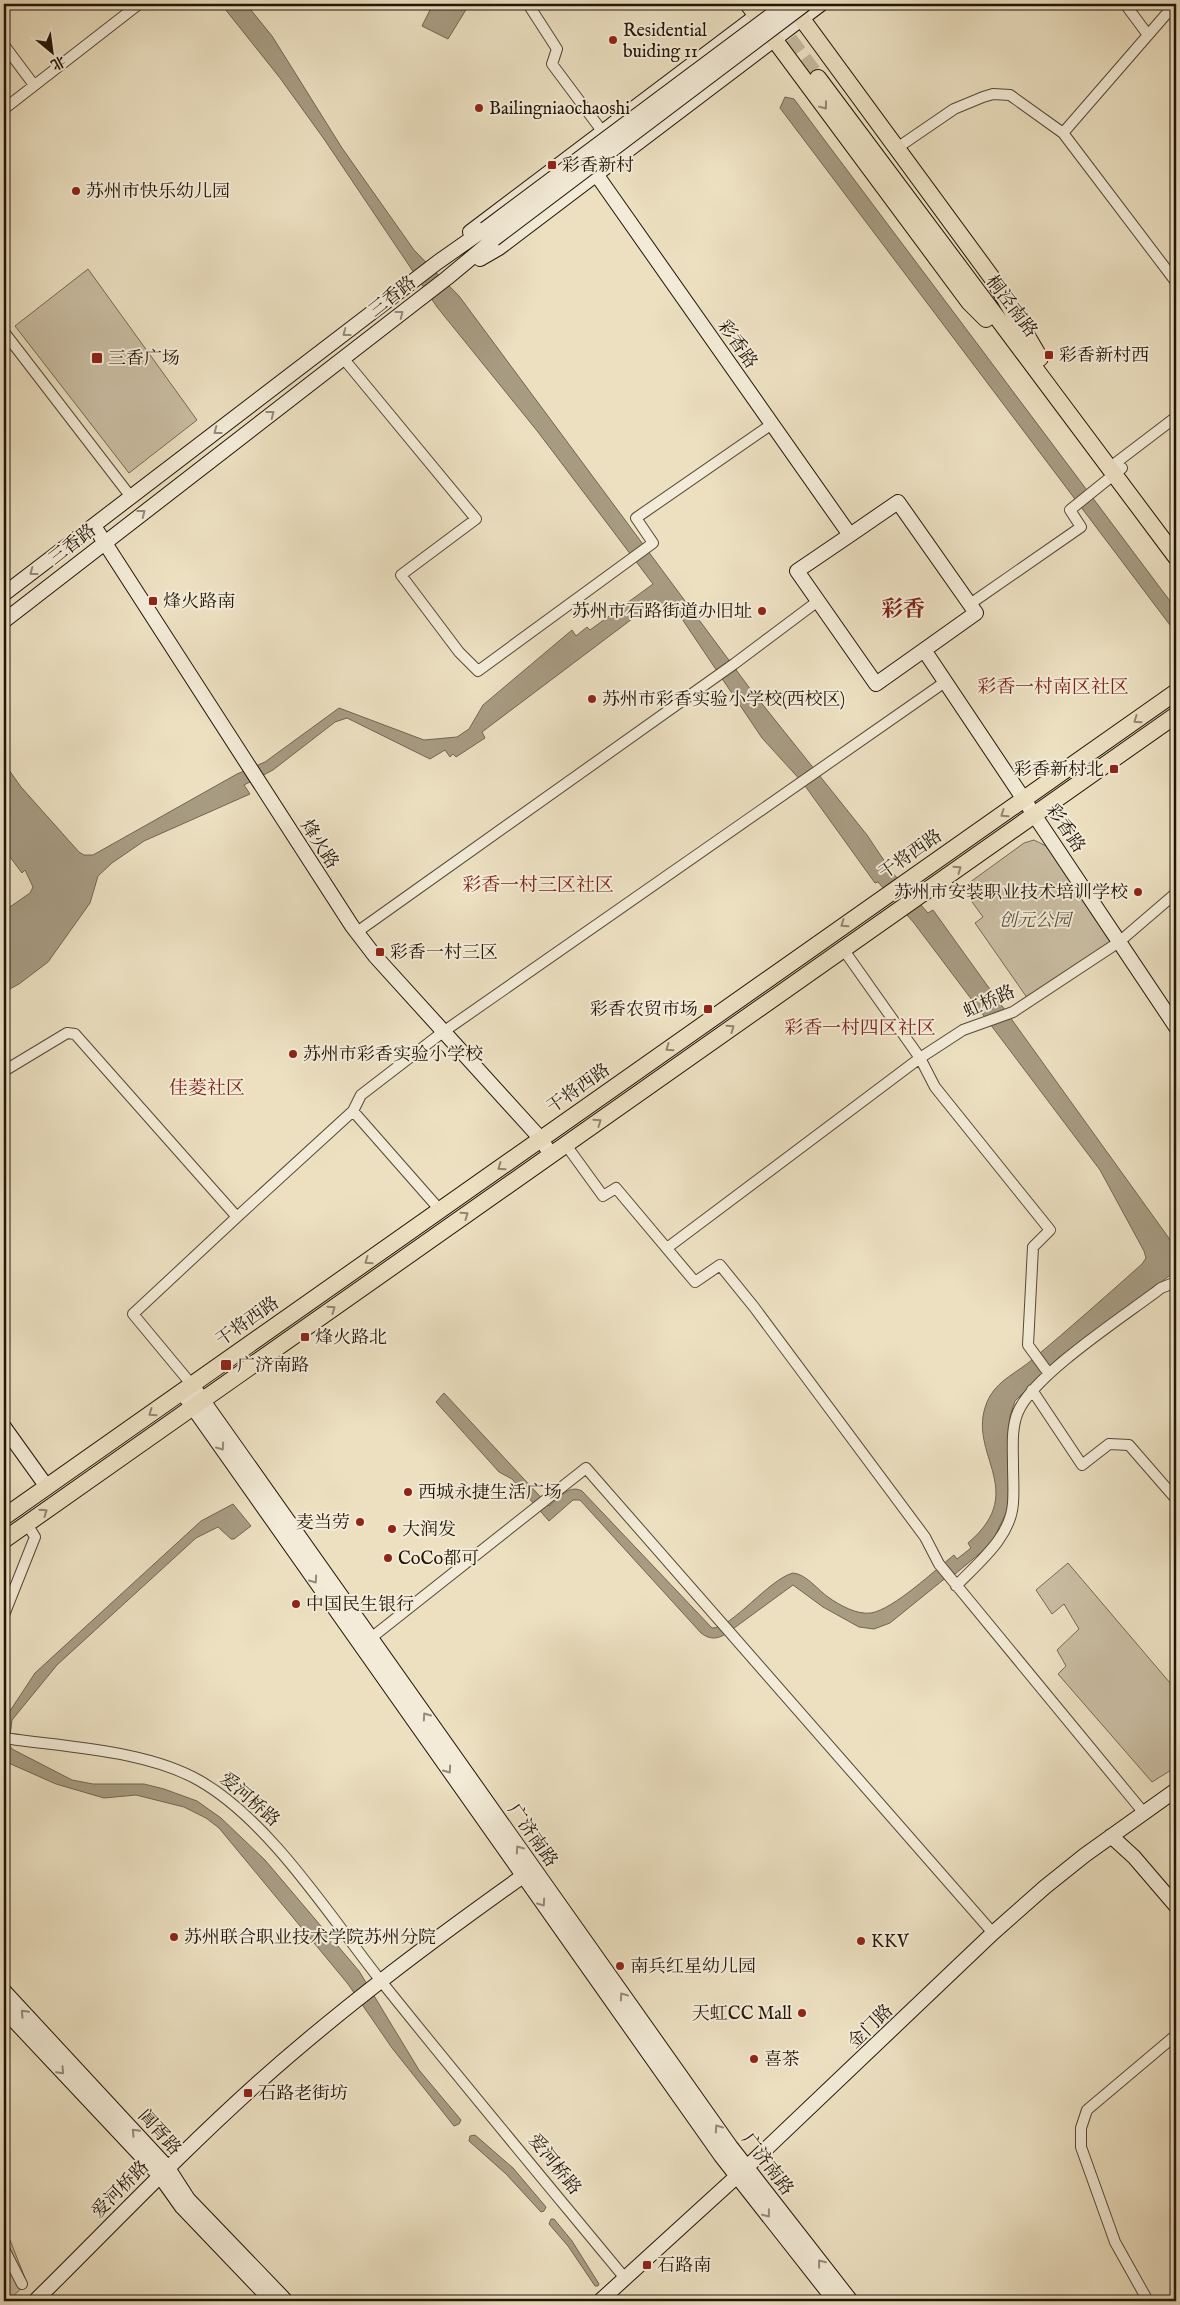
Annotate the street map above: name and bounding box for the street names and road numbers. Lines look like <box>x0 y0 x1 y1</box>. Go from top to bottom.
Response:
street label: 三香路 <box>365 271 421 323</box>
street label: 桐泾南路 <box>980 271 1042 343</box>
street label: 彩香路 <box>712 316 762 374</box>
street label: 三香路 <box>45 519 101 571</box>
street label: 彩香路 <box>1040 800 1089 858</box>
street label: 烽火路 <box>294 816 343 874</box>
street label: 干将西路 <box>875 825 947 885</box>
street label: 虹桥路 <box>960 981 1019 1024</box>
street label: 干将西路 <box>543 1059 615 1119</box>
street label: 干将西路 <box>212 1292 284 1352</box>
street label: 爱河桥路 <box>214 1768 284 1832</box>
street label: 广济南路 <box>502 1800 562 1872</box>
street label: 金门路 <box>844 2000 898 2054</box>
street label: 阊胥路 <box>132 2105 185 2161</box>
street label: 广济南路 <box>736 2129 798 2201</box>
street label: 爱河桥路 <box>522 2130 585 2200</box>
street label: 爱河桥路 <box>87 2156 155 2224</box>

